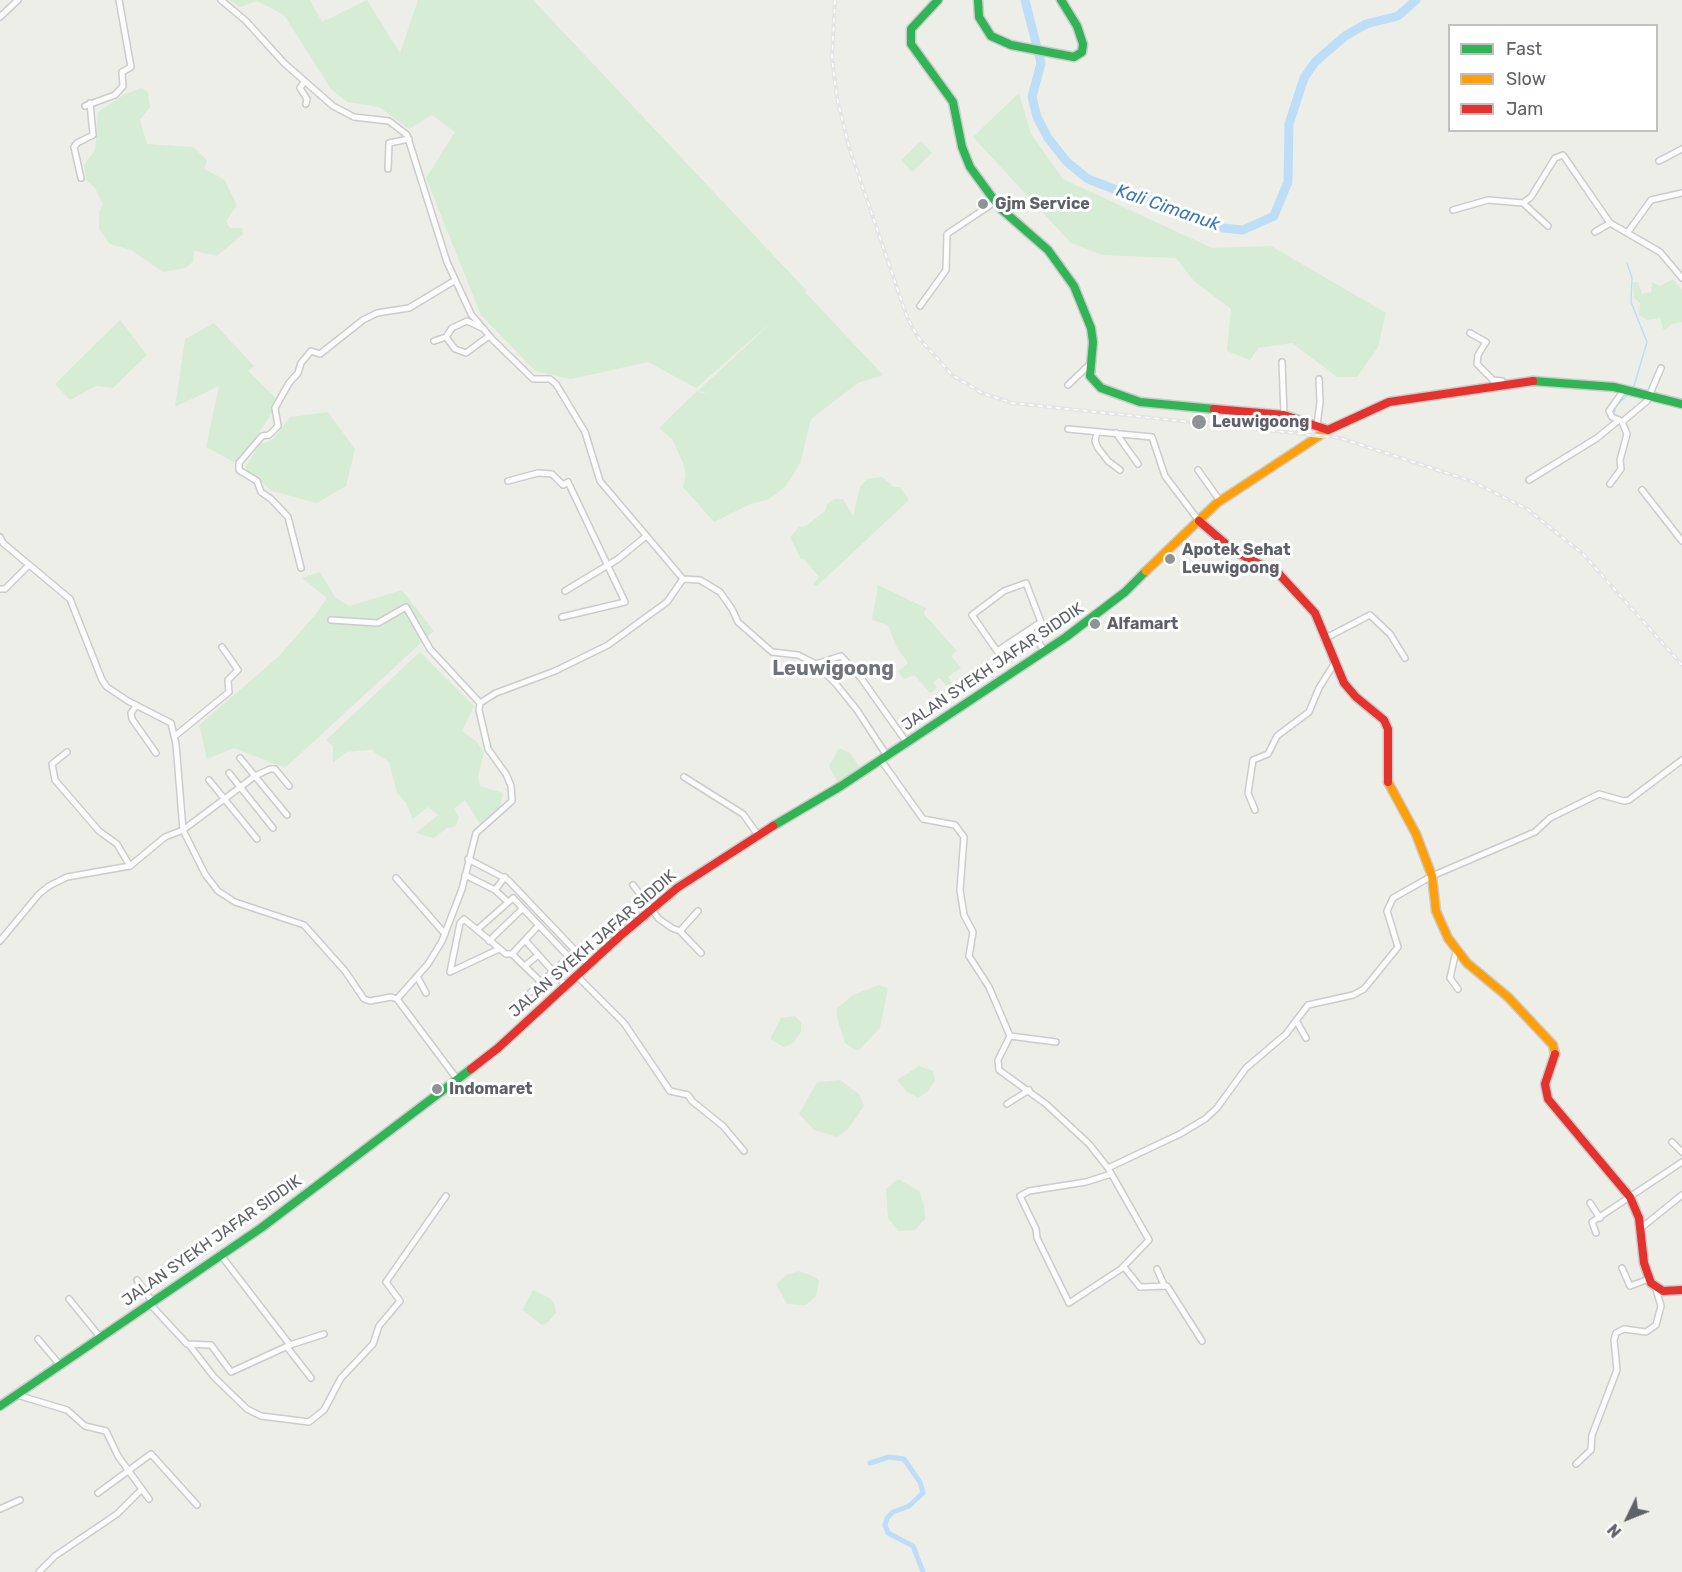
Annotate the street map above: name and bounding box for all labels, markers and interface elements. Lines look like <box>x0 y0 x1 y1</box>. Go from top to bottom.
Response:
legend <box>1448 24 1658 132</box>
text: Fast <box>1506 38 1542 60</box>
text: Slow <box>1506 68 1546 90</box>
text: Jam <box>1506 98 1543 120</box>
water label: Kali Cimanuk <box>1113 180 1223 236</box>
place label: Gjm Service <box>995 194 1090 214</box>
marker: Gjm Service <box>976 197 990 211</box>
place label: Leuwigoong <box>1212 412 1309 432</box>
marker: Leuwigoong <box>1190 413 1208 431</box>
place label: Apotek Sehat Leuwigoong <box>1182 540 1290 578</box>
marker: Apotek Sehat Leuwigoong <box>1163 552 1177 566</box>
street label: JALAN SYEKH JAFAR SIDDIK <box>899 599 1087 735</box>
place label: Alfamart <box>1107 614 1178 634</box>
marker: Alfamart <box>1088 617 1102 631</box>
district label: Leuwigoong <box>772 657 894 681</box>
street label: JALAN SYEKH JAFAR SIDDIK <box>506 866 680 1022</box>
place label: Indomaret <box>449 1079 533 1099</box>
marker: Indomaret <box>430 1082 444 1096</box>
street label: JALAN SYEKH JAFAR SIDDIK <box>119 1172 305 1310</box>
north arrow <box>1598 1488 1658 1548</box>
text: N <box>1604 1520 1625 1541</box>

